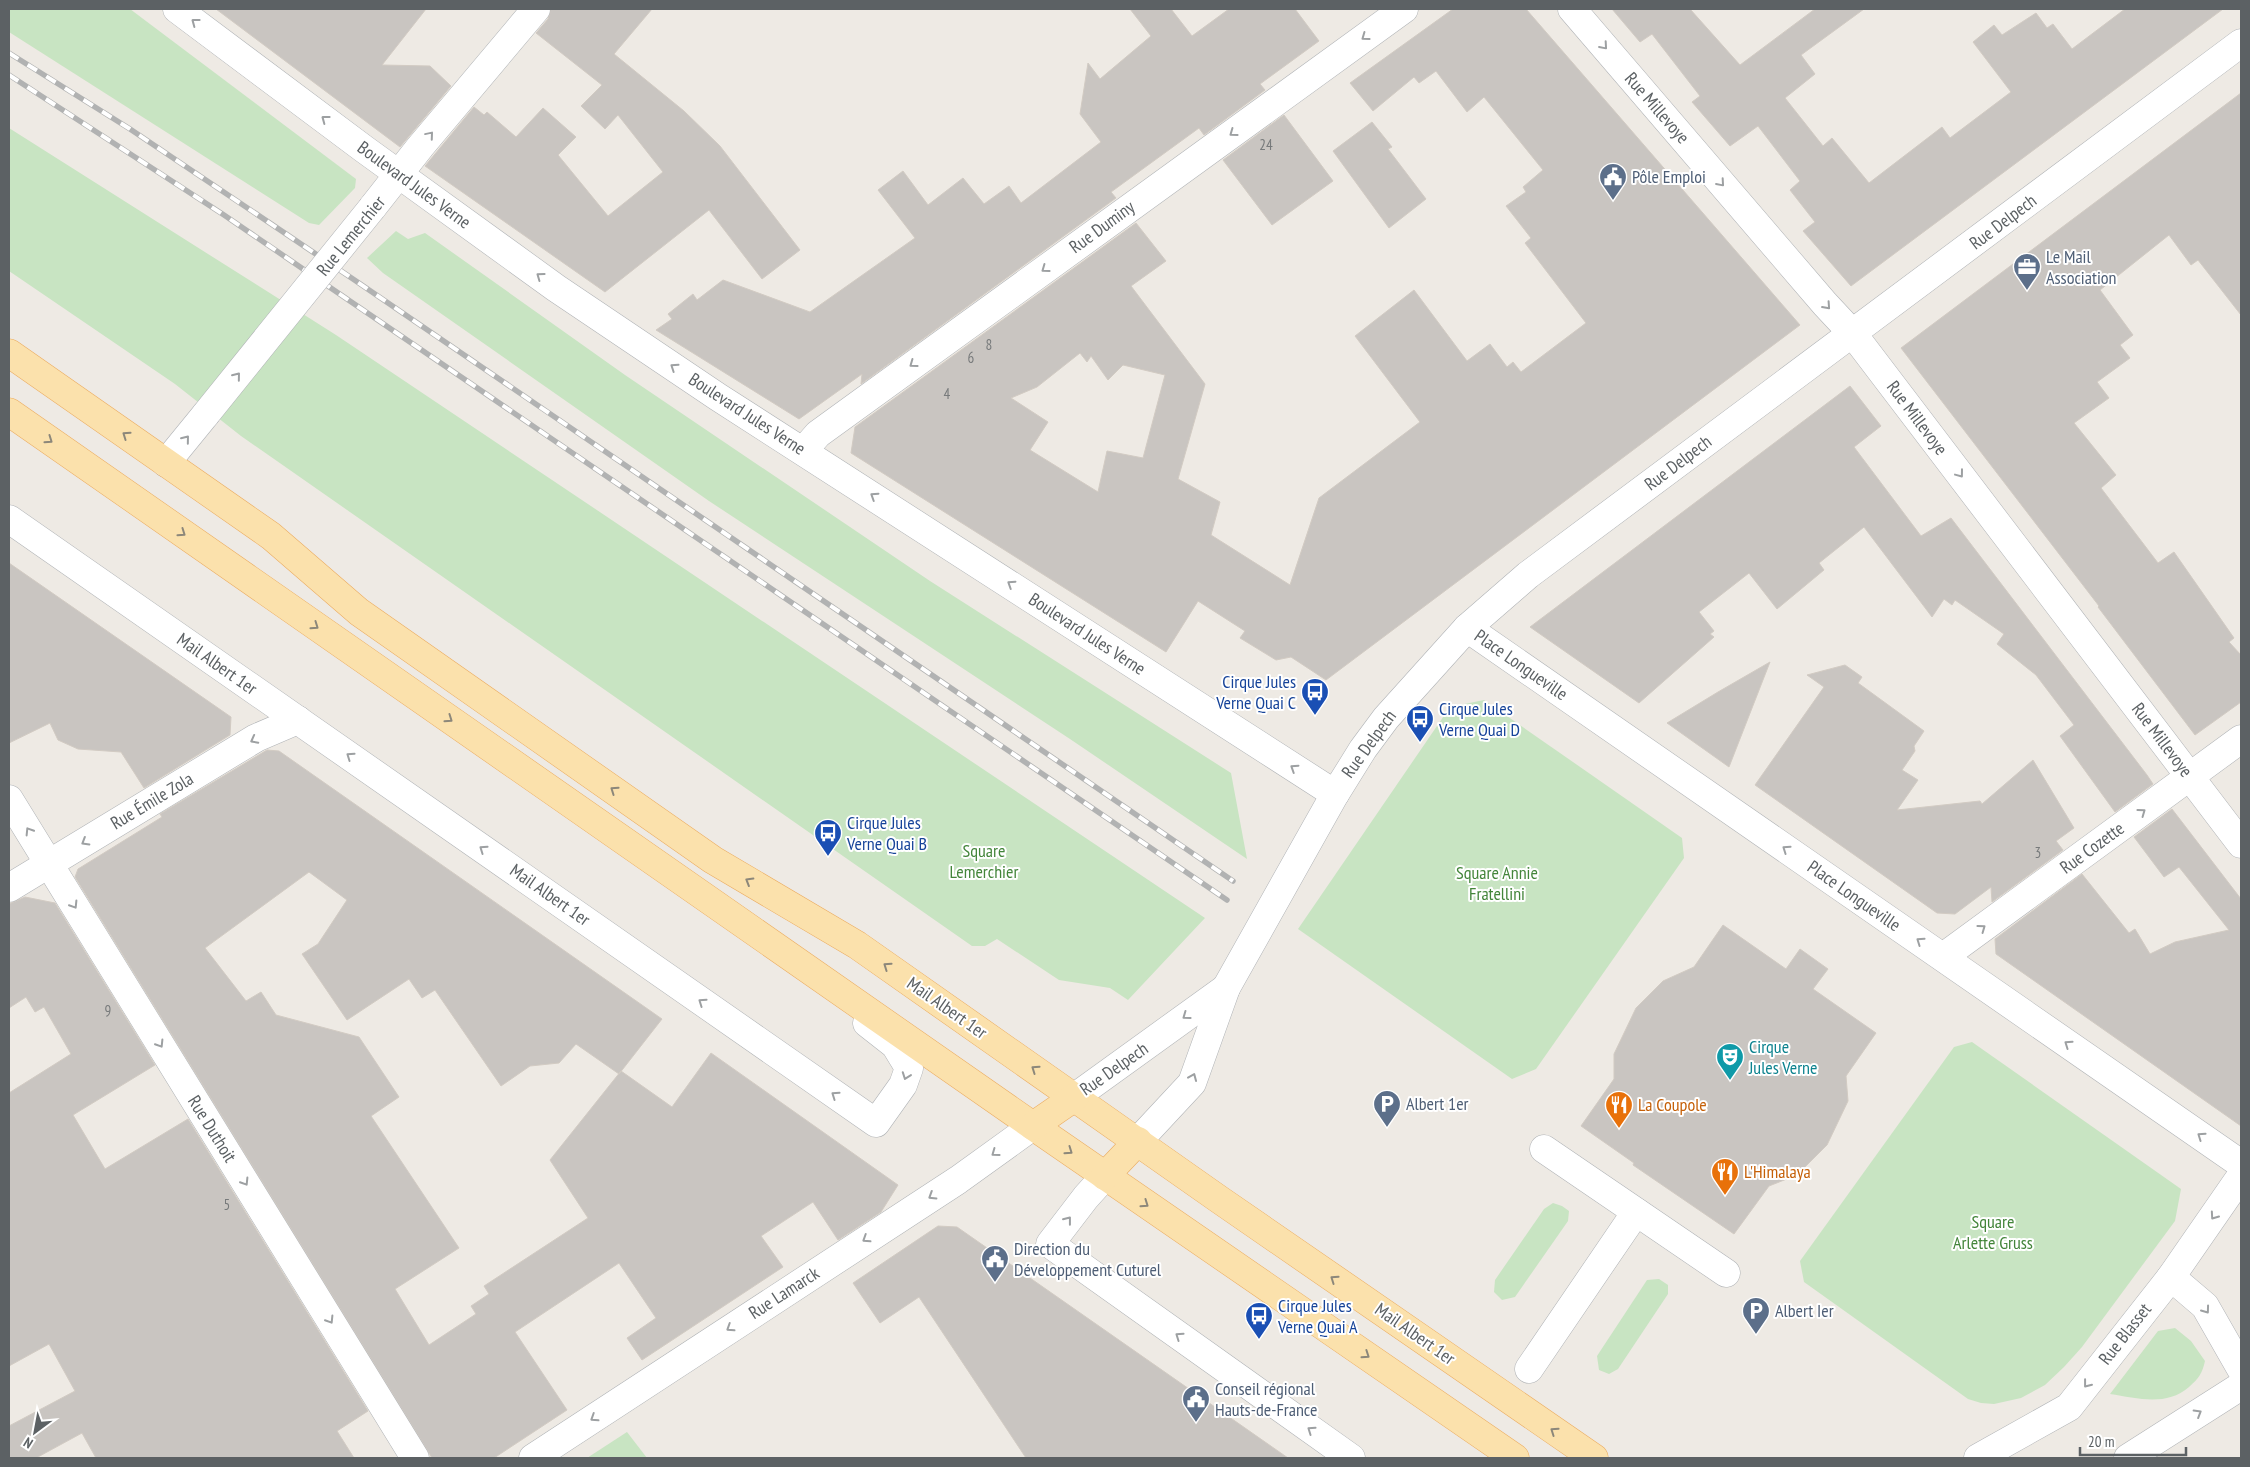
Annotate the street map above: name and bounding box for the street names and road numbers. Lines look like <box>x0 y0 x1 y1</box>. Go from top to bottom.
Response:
street label: Rue Millevoye <box>1620 67 1695 148</box>
street label: Boulevard Jules Verne <box>353 136 475 233</box>
street label: Rue Delpech <box>1965 189 2041 254</box>
street label: Rue Lemerchier <box>311 191 390 280</box>
street label: Rue Duminy <box>1065 195 1139 258</box>
street label: Boulevard Jules Verne <box>685 367 810 460</box>
street label: Rue Millevoye <box>1882 376 1953 460</box>
street label: Rue Delpech <box>1640 430 1716 495</box>
street label: Boulevard Jules Verne <box>1025 587 1150 680</box>
street label: Place Longueville <box>1470 624 1572 705</box>
street label: Mail Albert 1er <box>173 628 262 700</box>
street label: Rue Millevoye <box>2127 698 2198 782</box>
street label: Rue Delpech <box>1336 705 1401 782</box>
street label: Rue Émile Zola <box>106 767 197 834</box>
street label: Rue Cozette <box>2055 817 2128 879</box>
street label: Place Longueville <box>1803 855 1905 936</box>
street label: Mail Albert 1er <box>506 859 595 931</box>
street label: Mail Albert 1er <box>903 972 992 1044</box>
street label: Rue Delpech <box>1075 1037 1152 1100</box>
street label: Rue Duthoit <box>183 1091 242 1166</box>
street label: Rue Lamarck <box>744 1261 823 1324</box>
street label: Mail Albert 1er <box>1371 1298 1460 1370</box>
street label: Rue Blasset <box>2093 1298 2156 1369</box>

